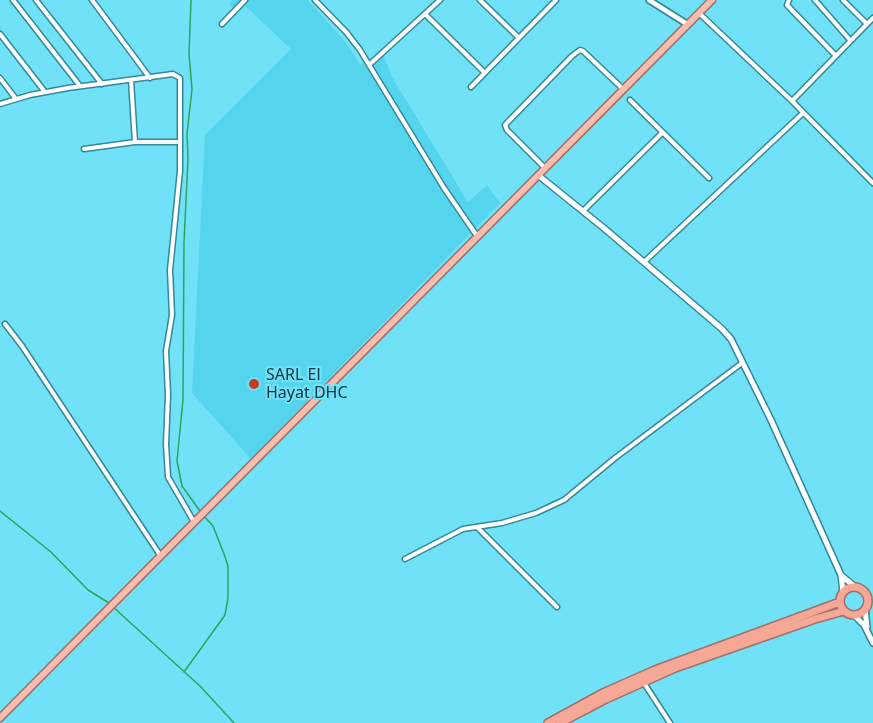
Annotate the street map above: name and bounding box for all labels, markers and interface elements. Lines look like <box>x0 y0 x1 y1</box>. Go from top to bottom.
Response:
place label: SARL El Hayat DHC <box>266 365 348 403</box>
marker: SARL El Hayat DHC <box>247 377 261 391</box>

